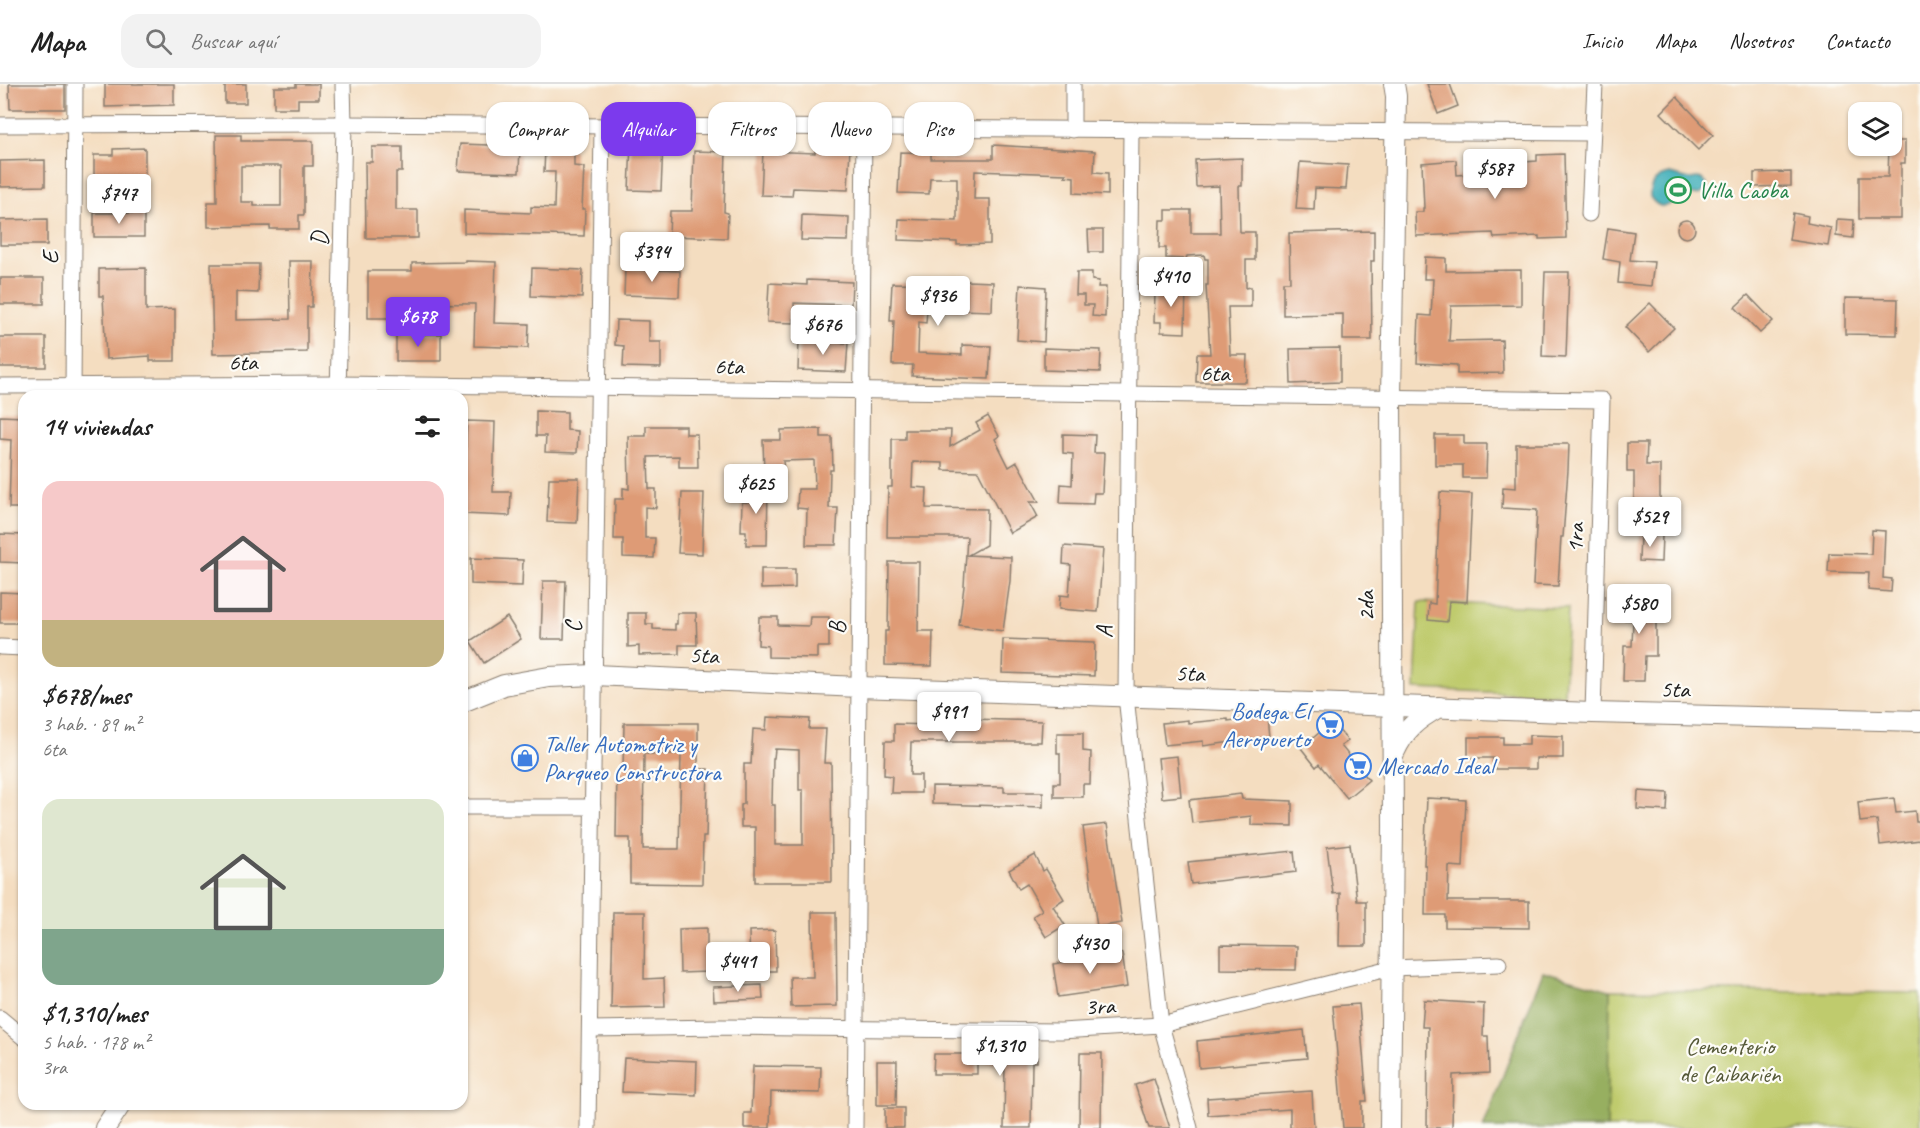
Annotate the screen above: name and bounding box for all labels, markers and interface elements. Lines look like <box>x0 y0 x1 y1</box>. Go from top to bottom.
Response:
search box <box>121 14 541 68</box>
text: Mapa <box>30 24 85 59</box>
icon: search <box>142 25 175 58</box>
text: Buscar aquí <box>190 27 276 55</box>
text: Inicio <box>1582 28 1622 54</box>
text: Mapa <box>1655 28 1696 54</box>
text: Nosotros <box>1729 28 1793 54</box>
text: Contacto <box>1826 28 1890 54</box>
chip: Comprar <box>486 102 589 156</box>
chip: Alquilar <box>601 102 696 156</box>
chip: Filtros <box>708 102 796 156</box>
chip: Nuevo <box>808 102 892 156</box>
chip: Piso <box>904 102 974 156</box>
map controls <box>1848 102 1902 156</box>
button: layers <box>1848 102 1902 156</box>
pin: $587 <box>1459 149 1531 200</box>
text: $587 <box>1477 156 1513 181</box>
pin: $747 <box>83 174 155 225</box>
sports icon: Villa Caoba <box>1663 175 1693 205</box>
place label: Villa Caoba <box>1698 175 1789 205</box>
text: $747 <box>101 181 137 206</box>
street label: D <box>304 230 334 246</box>
pin: $394 <box>616 232 688 283</box>
text: $394 <box>634 239 670 264</box>
street label: E <box>36 248 66 264</box>
pin: $410 <box>1135 257 1207 308</box>
text: $410 <box>1153 264 1189 289</box>
pin: $936 <box>902 276 974 327</box>
text: $936 <box>920 283 956 308</box>
pin: $678 <box>382 297 454 348</box>
text: $678 <box>400 304 436 329</box>
pin: $676 <box>787 305 859 356</box>
text: $676 <box>805 312 841 337</box>
street label: 6ta <box>228 347 259 377</box>
street label: 6ta <box>714 351 745 381</box>
street label: 6ta <box>1200 358 1231 388</box>
text: 14 viviendas <box>42 410 151 443</box>
icon: filters <box>411 410 444 443</box>
pin: $625 <box>720 464 792 515</box>
text: $625 <box>738 471 774 496</box>
pin: $529 <box>1614 497 1686 548</box>
text: $529 <box>1632 504 1668 529</box>
icon: home <box>189 520 297 628</box>
street label: 1ra <box>1559 521 1591 553</box>
pin: $580 <box>1603 584 1675 635</box>
street label: 2da <box>1351 589 1381 621</box>
text: $580 <box>1621 591 1657 616</box>
street label: C <box>558 618 588 633</box>
street label: B <box>822 620 852 634</box>
street label: A <box>1089 625 1119 638</box>
street label: 5ta <box>689 639 721 671</box>
street label: 5ta <box>1175 657 1207 689</box>
street label: 5ta <box>1660 674 1691 704</box>
text: $678/mes <box>42 679 130 712</box>
pin: $991 <box>913 692 985 743</box>
place label: Bodega El Aeropuerto <box>1222 696 1314 754</box>
text: $991 <box>931 699 967 724</box>
supermarket icon: Bodega El Aeropuerto <box>1315 710 1345 740</box>
text: 3 hab. · 89 m² <box>42 712 140 737</box>
place label: Taller Automotriz y Parqueo Constructora <box>544 729 722 787</box>
text: 6ta <box>42 737 66 762</box>
shop icon: Taller Automotriz y Parqueo Constructora <box>510 743 540 773</box>
supermarket icon: Mercado Ideal <box>1343 751 1373 781</box>
place label: Mercado Ideal <box>1378 751 1498 781</box>
icon: home <box>189 838 297 946</box>
pin: $430 <box>1054 924 1126 975</box>
text: $430 <box>1072 931 1108 956</box>
pin: $441 <box>702 942 774 993</box>
text: $441 <box>720 949 756 974</box>
street label: 3ra <box>1084 990 1117 1022</box>
text: $1,310/mes <box>42 997 147 1030</box>
pin: $1,310 <box>951 1026 1049 1077</box>
text: 5 hab. · 178 m² <box>42 1030 149 1055</box>
park label: Cementerio de Caibarién <box>1679 1031 1782 1089</box>
text: $1,310 <box>976 1033 1024 1058</box>
text: 3ra <box>42 1055 67 1080</box>

